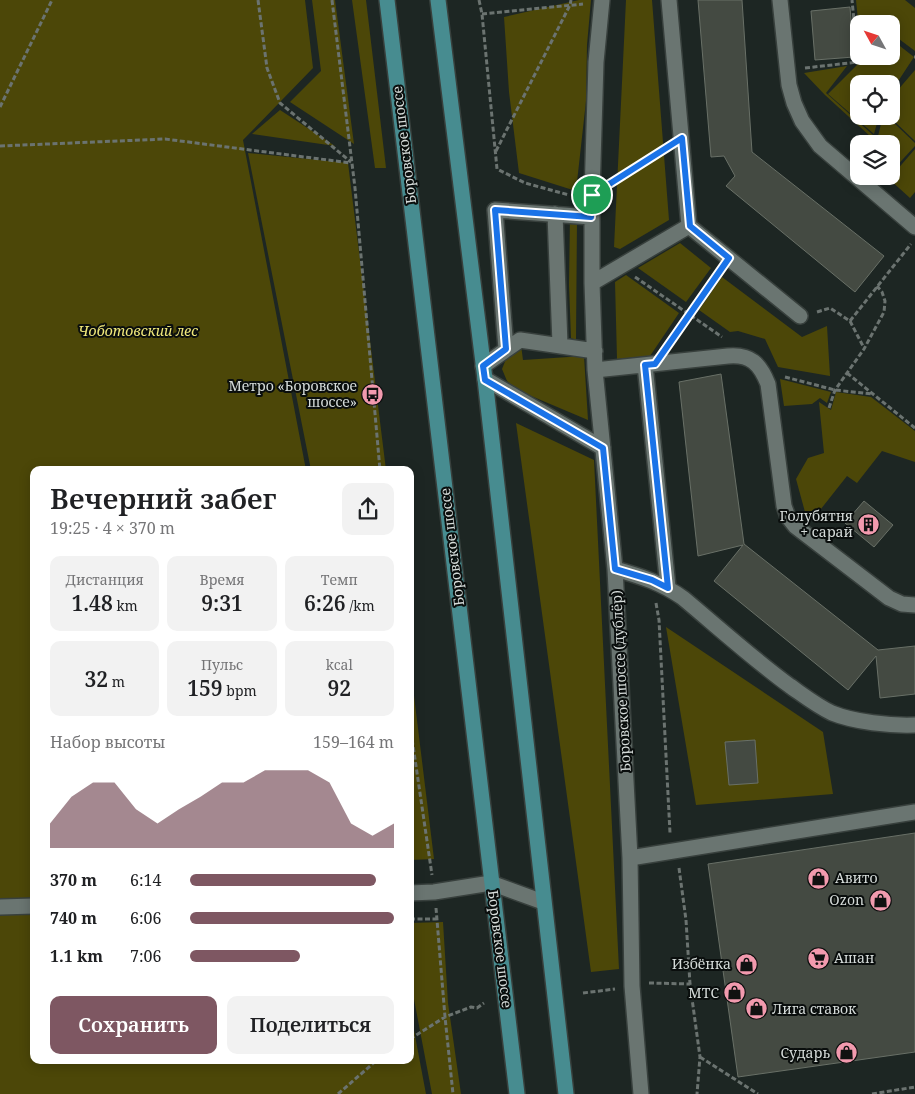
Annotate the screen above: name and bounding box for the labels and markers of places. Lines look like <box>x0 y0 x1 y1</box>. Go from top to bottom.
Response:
pin <box>571 174 613 216</box>
place label: Метро «Боровское шоссе» <box>228 376 357 411</box>
bus stop icon: Метро «Боровское шоссе» <box>361 382 385 406</box>
place label: Голубятня + сарай <box>780 506 853 541</box>
building icon: Голубятня + сарай <box>857 512 881 536</box>
shop icon: Авито <box>807 866 831 890</box>
place label: Авито <box>835 868 878 887</box>
shop icon: Ozon <box>868 888 892 912</box>
place label: Ozon <box>829 890 864 909</box>
supermarket icon: Ашан <box>806 946 830 970</box>
place label: Ашан <box>834 948 874 967</box>
shop icon: Избёнка <box>735 952 759 976</box>
place label: Избёнка <box>672 954 731 973</box>
shop icon: МТС <box>723 981 747 1005</box>
place label: МТС <box>688 983 719 1002</box>
shop icon: Лига ставок <box>744 997 768 1021</box>
place label: Лига ставок <box>772 999 857 1018</box>
shop icon: Сударь <box>834 1041 858 1065</box>
place label: Сударь <box>780 1043 830 1062</box>

